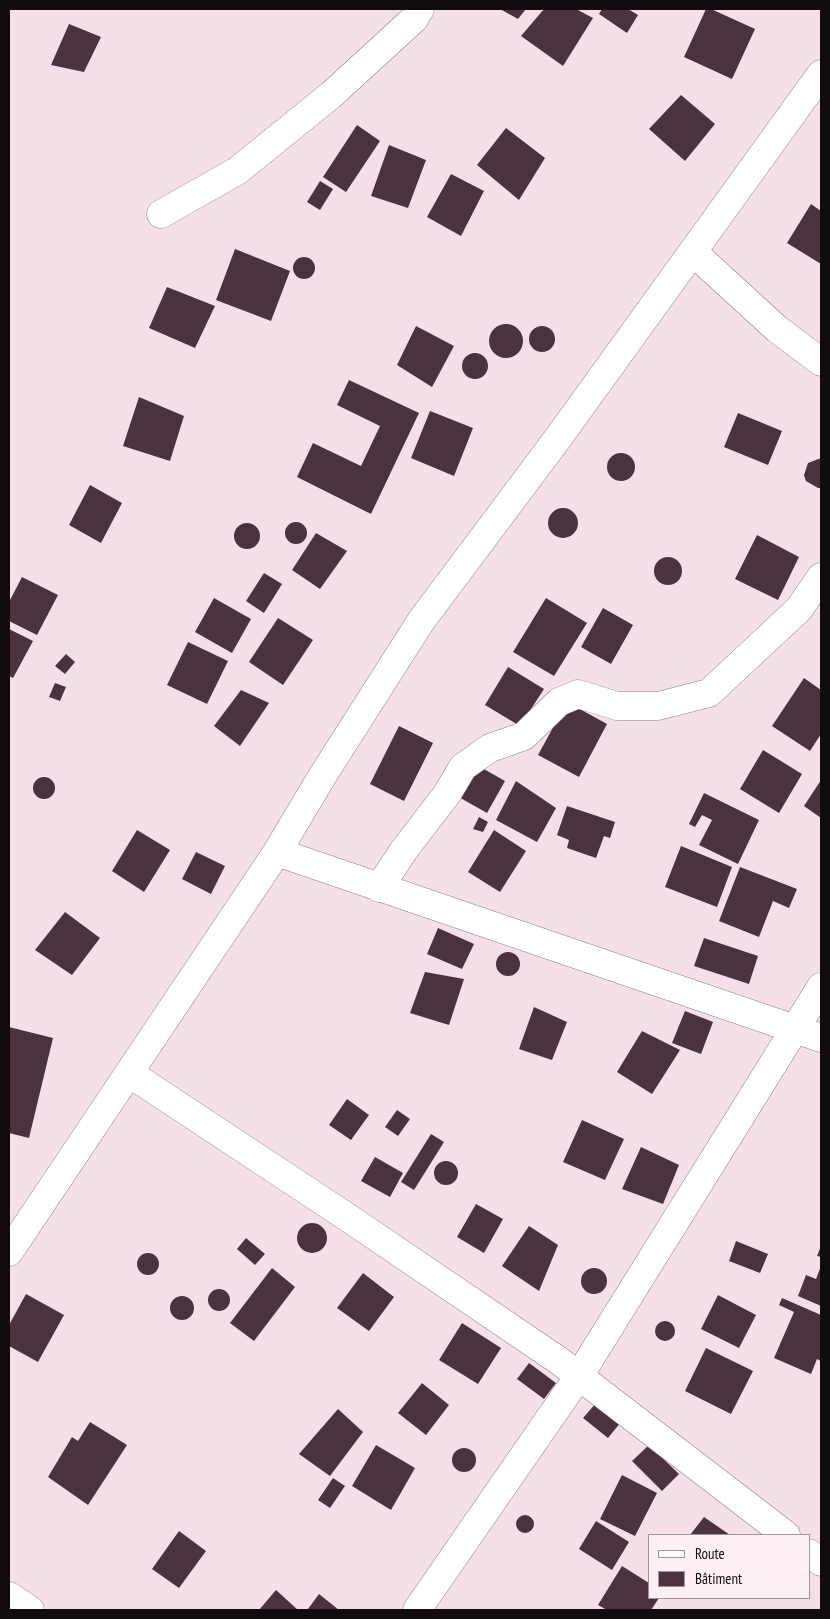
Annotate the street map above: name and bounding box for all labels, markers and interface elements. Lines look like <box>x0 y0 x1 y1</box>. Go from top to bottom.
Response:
legend <box>648 1534 810 1599</box>
text: Route <box>695 1544 725 1563</box>
text: Bâtiment <box>695 1569 742 1588</box>

